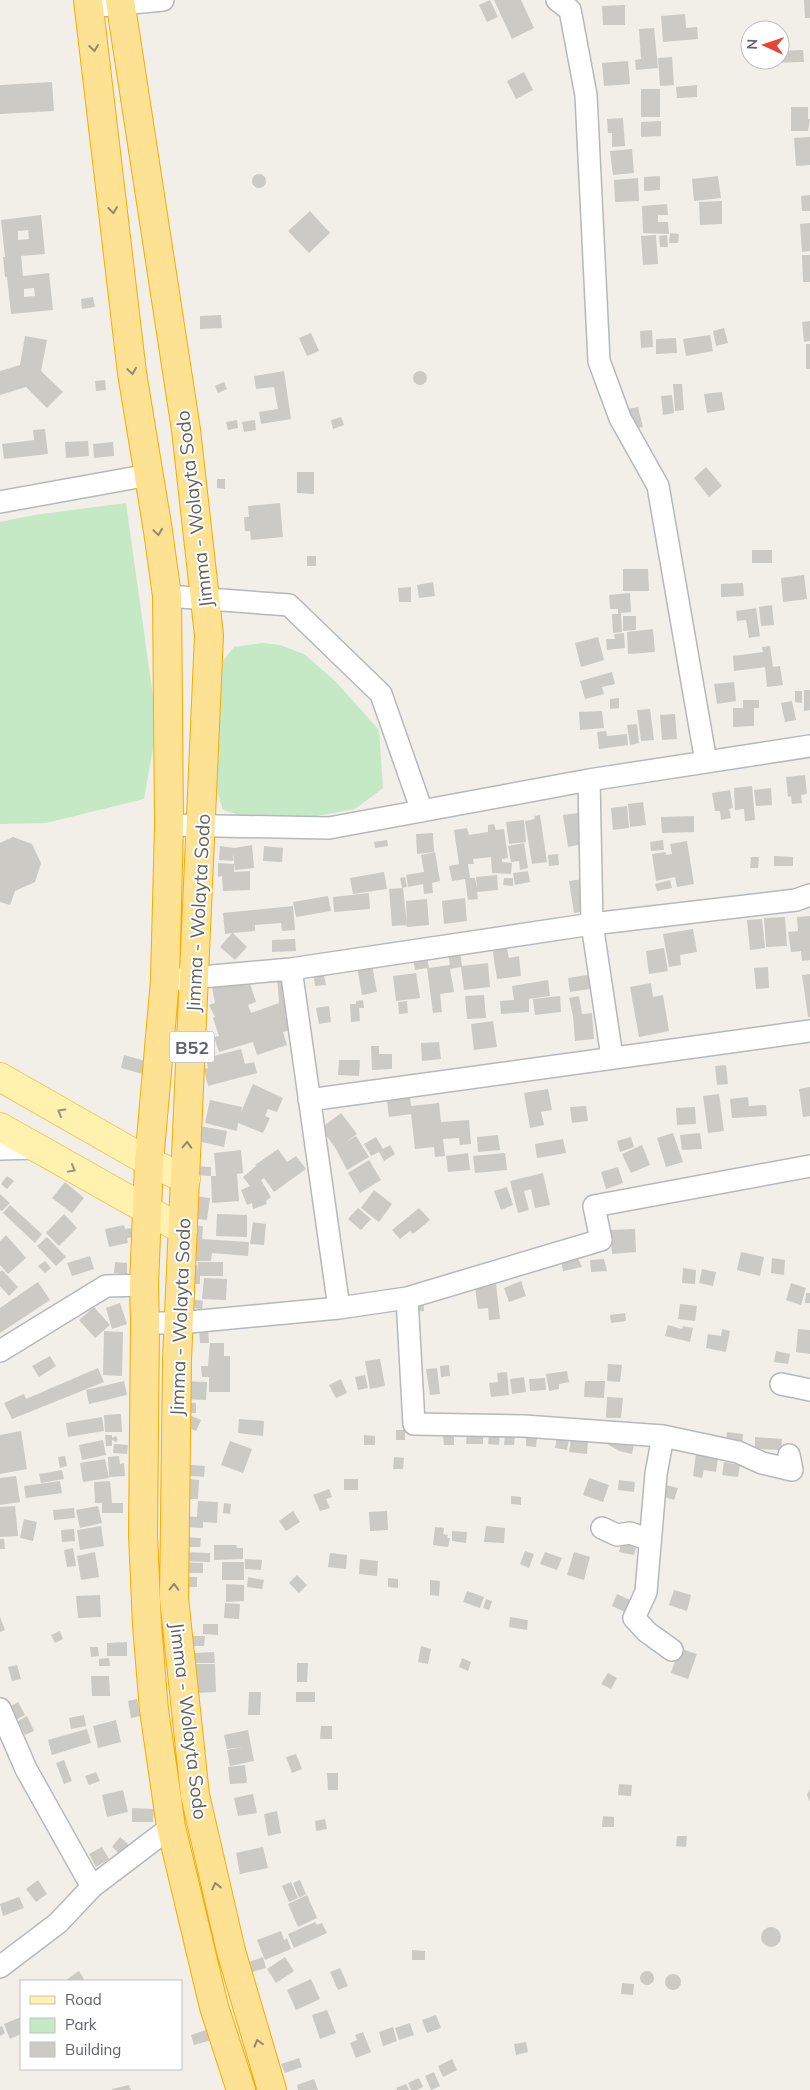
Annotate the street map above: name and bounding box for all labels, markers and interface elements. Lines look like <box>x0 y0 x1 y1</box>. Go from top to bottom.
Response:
north arrow <box>740 20 790 70</box>
text: N <box>743 39 761 50</box>
one-way arrow <box>88 45 99 53</box>
one-way arrow <box>107 206 118 214</box>
one-way arrow <box>126 367 137 375</box>
street label: Jimma - Wolayta Sodo <box>170 409 218 609</box>
one-way arrow <box>153 527 163 536</box>
street label: Jimma - Wolayta Sodo <box>181 813 215 1013</box>
road number: B52 <box>170 1032 214 1062</box>
one-way arrow <box>57 1108 66 1118</box>
one-way arrow <box>182 1141 193 1149</box>
one-way arrow <box>67 1162 76 1172</box>
street label: Jimma - Wolayta Sodo <box>165 1217 195 1417</box>
one-way arrow <box>169 1583 179 1591</box>
street label: Jimma - Wolayta Sodo <box>165 1621 213 1821</box>
one-way arrow <box>211 1882 222 1891</box>
legend <box>20 1980 182 2070</box>
text: Road <box>65 1990 102 2009</box>
text: Park <box>65 2015 97 2034</box>
text: Building <box>65 2040 121 2059</box>
one-way arrow <box>254 2040 264 2048</box>

